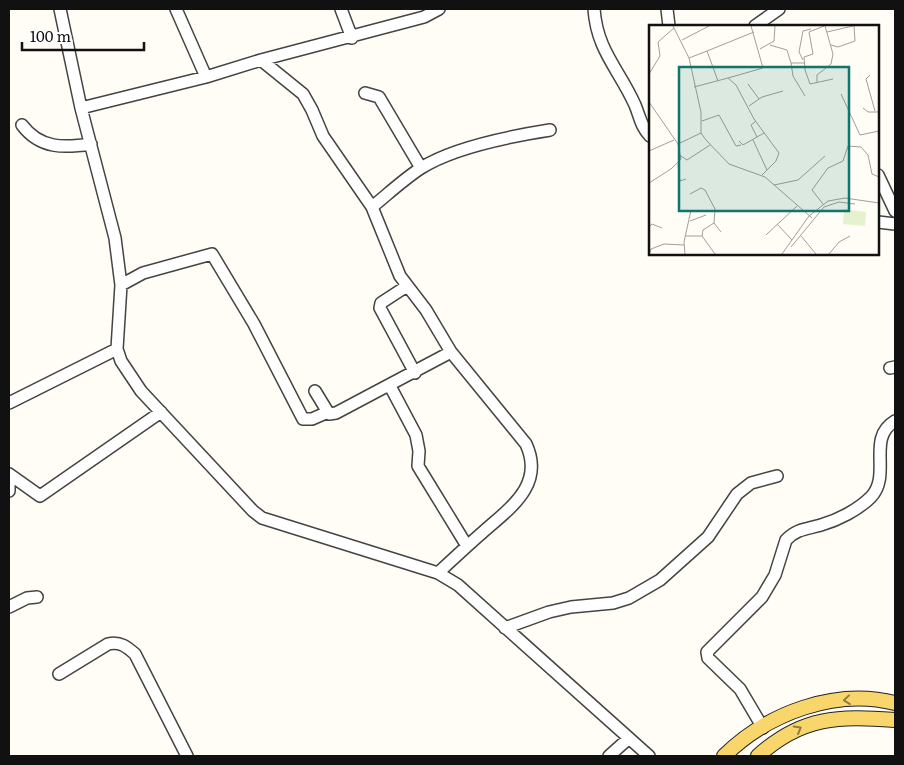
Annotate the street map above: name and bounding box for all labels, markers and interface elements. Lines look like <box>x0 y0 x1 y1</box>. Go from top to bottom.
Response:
scale bar <box>22 20 145 52</box>
text: 100 m <box>30 24 71 47</box>
inset map <box>649 25 879 255</box>
one-way arrow <box>843 694 851 705</box>
one-way arrow <box>793 726 802 736</box>

